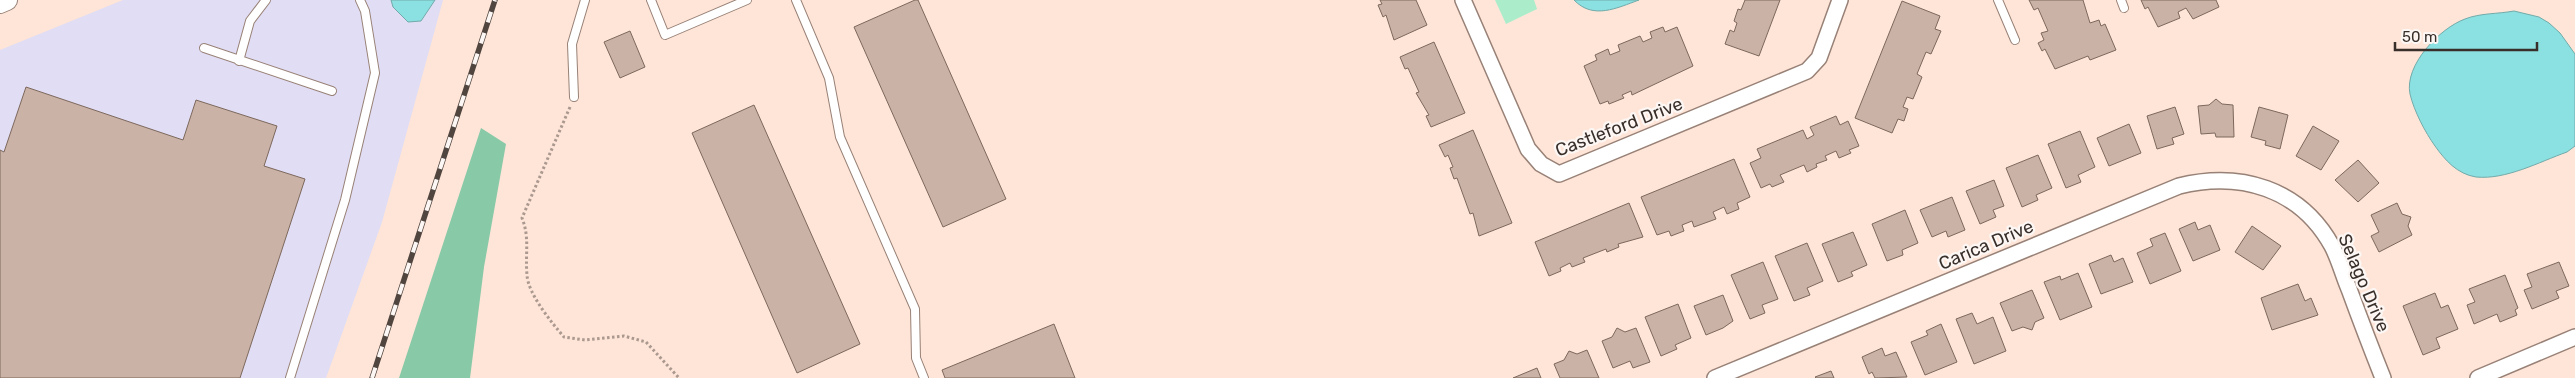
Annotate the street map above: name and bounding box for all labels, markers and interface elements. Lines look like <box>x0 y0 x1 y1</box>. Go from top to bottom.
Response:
scale bar <box>2395 20 2538 52</box>
text: 50 m <box>2402 28 2437 46</box>
street label: Castleford Drive <box>1552 93 1686 161</box>
street label: Carica Drive <box>1935 215 2037 275</box>
street label: Selago Drive <box>2333 231 2395 335</box>

